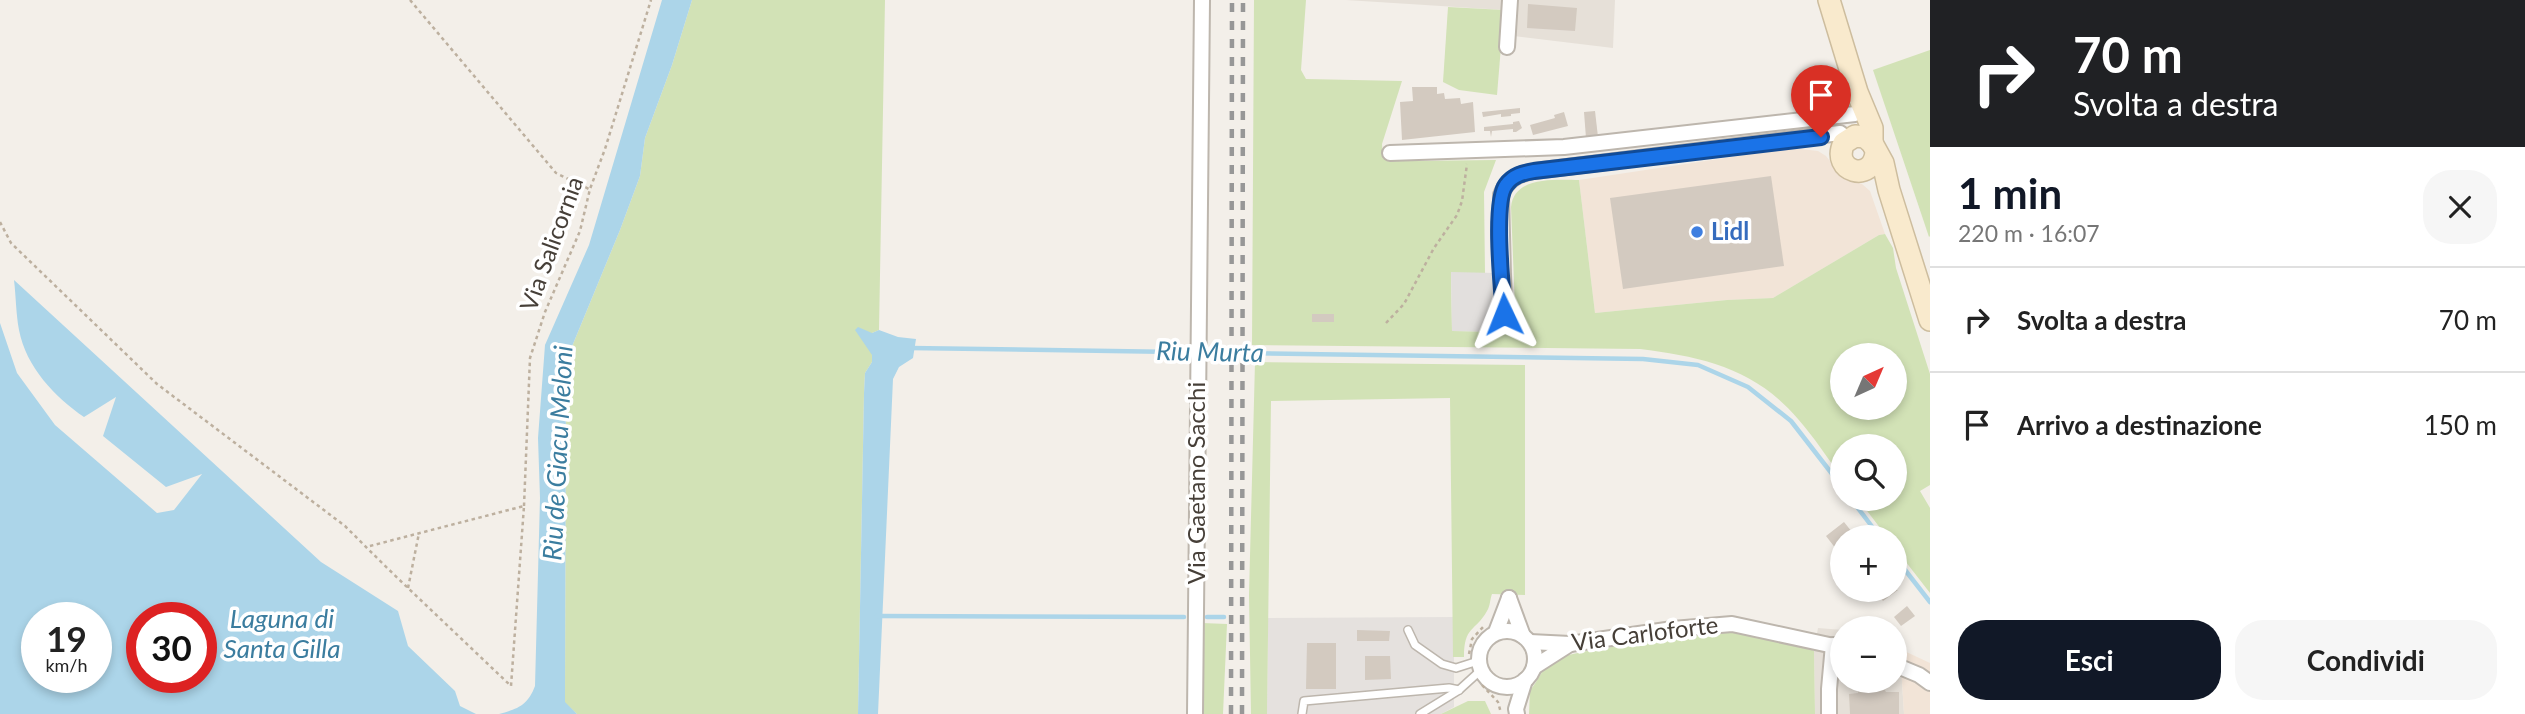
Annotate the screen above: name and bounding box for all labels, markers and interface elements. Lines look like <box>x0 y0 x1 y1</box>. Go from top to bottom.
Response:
text: 70 m <box>2073 25 2183 83</box>
icon: right <box>1958 28 2049 119</box>
pin <box>1791 65 1851 137</box>
icon: arrive <box>1802 76 1840 114</box>
text: Svolta a destra <box>2073 84 2278 123</box>
text: 1 min <box>1958 168 2062 218</box>
button: close <box>2423 170 2497 244</box>
street label: Via Salicornia <box>513 172 588 315</box>
place label: Lidl <box>1711 216 1749 245</box>
text: 220 m · 16:07 <box>1958 219 2100 247</box>
marker: Lidl <box>1689 224 1705 240</box>
position arrow <box>1467 277 1541 351</box>
icon: right <box>1958 301 1996 339</box>
text: Svolta a destra <box>2017 304 2187 336</box>
text: 70 m <box>2439 304 2497 336</box>
water label: Riu Murta <box>1156 334 1264 368</box>
north arrow <box>1830 343 1908 420</box>
map controls <box>1830 343 1907 693</box>
water label: Riu de Giacu Meloni <box>535 345 579 561</box>
street label: Via Gaetano Sacchi <box>1181 382 1210 584</box>
icon: arrive <box>1958 406 1996 444</box>
text: Arrivo a destinazione <box>2017 409 2262 441</box>
text: 150 m <box>2424 409 2497 441</box>
button: search <box>1830 434 1907 511</box>
button: + <box>1830 525 1907 602</box>
speed limit sign: 30 <box>126 602 217 693</box>
water label: Laguna di Santa Gilla <box>224 602 340 664</box>
street label: Via Carloforte <box>1570 609 1720 656</box>
button: − <box>1830 616 1907 693</box>
text: 19 <box>46 617 87 659</box>
button: Esci <box>1958 620 2221 700</box>
button: Condividi <box>2235 620 2497 700</box>
text: km/h <box>45 654 88 676</box>

